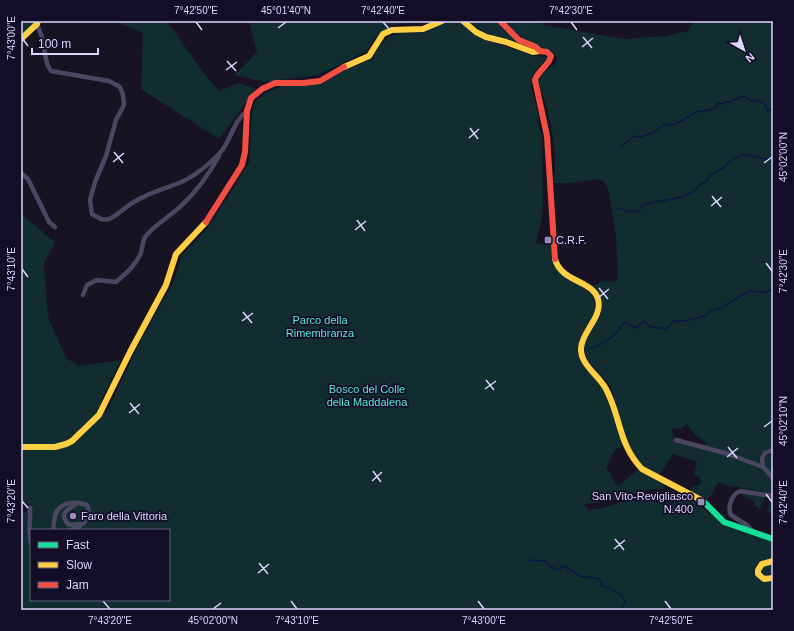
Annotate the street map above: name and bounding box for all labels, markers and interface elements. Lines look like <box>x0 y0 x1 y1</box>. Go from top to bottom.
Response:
text: 7°42'50"E <box>174 5 218 16</box>
text: 45°01'40"N <box>261 5 311 16</box>
text: 7°42'40"E <box>361 5 405 16</box>
text: 7°42'30"E <box>549 5 593 16</box>
text: 7°43'00"E <box>6 16 17 60</box>
scale bar <box>32 30 98 56</box>
north arrow <box>724 30 764 70</box>
text: 100 m <box>38 37 71 51</box>
text: N <box>743 51 757 65</box>
text: 45°02'00"N <box>778 132 789 182</box>
place label: C.R.F. <box>556 234 587 246</box>
marker: C.R.F. <box>543 235 553 245</box>
text: 7°43'10"E <box>6 247 17 291</box>
text: 7°42'30"E <box>778 249 789 293</box>
park label: Parco della Rimembranza <box>286 314 355 339</box>
park label: Bosco del Colle della Maddalena <box>327 383 408 408</box>
text: 45°02'10"N <box>778 396 789 446</box>
text: 7°43'20"E <box>6 479 17 523</box>
text: 7°42'40"E <box>778 480 789 524</box>
place label: San Vito-Revigliasco N.400 <box>592 490 693 515</box>
marker: San Vito-Revigliasco N.400 <box>696 497 706 507</box>
place label: Faro della Vittoria <box>81 510 168 522</box>
marker: Faro della Vittoria <box>68 511 78 521</box>
legend <box>30 529 170 601</box>
text: Fast <box>66 538 90 552</box>
text: Slow <box>66 558 92 572</box>
text: Jam <box>66 578 89 592</box>
text: 7°43'20"E <box>88 615 132 626</box>
text: 45°02'00"N <box>188 615 238 626</box>
text: 7°43'10"E <box>275 615 319 626</box>
text: 7°43'00"E <box>462 615 506 626</box>
text: 7°42'50"E <box>649 615 693 626</box>

